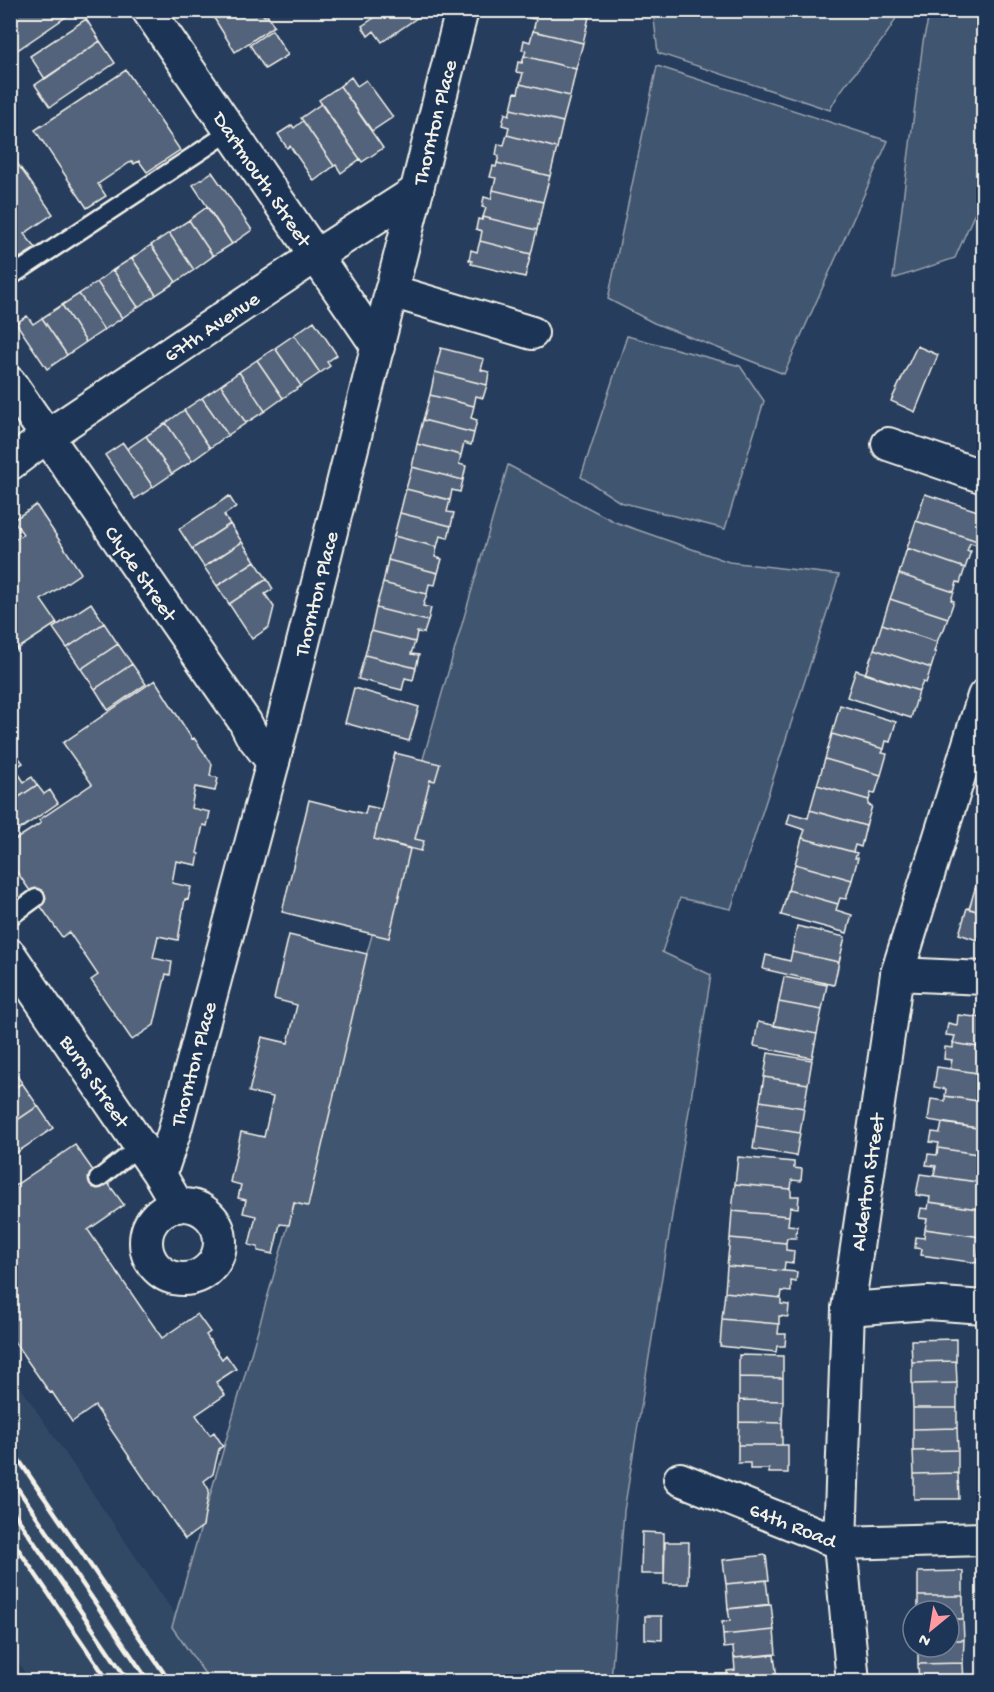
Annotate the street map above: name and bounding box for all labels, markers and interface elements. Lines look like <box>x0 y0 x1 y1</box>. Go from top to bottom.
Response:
street label: Thornton Place <box>409 57 465 189</box>
street label: Dartmouth Street <box>204 107 316 255</box>
street label: 67th Avenue <box>161 287 267 370</box>
street label: Clyde Street <box>97 522 182 629</box>
street label: Thornton Place <box>291 528 347 660</box>
street label: Thornton Place <box>167 998 225 1131</box>
street label: Burns Street <box>52 1031 135 1136</box>
street label: Alderton Street <box>848 1110 893 1253</box>
street label: 64th Road <box>745 1499 841 1557</box>
north arrow <box>901 1599 961 1659</box>
text: N <box>916 1628 935 1650</box>

